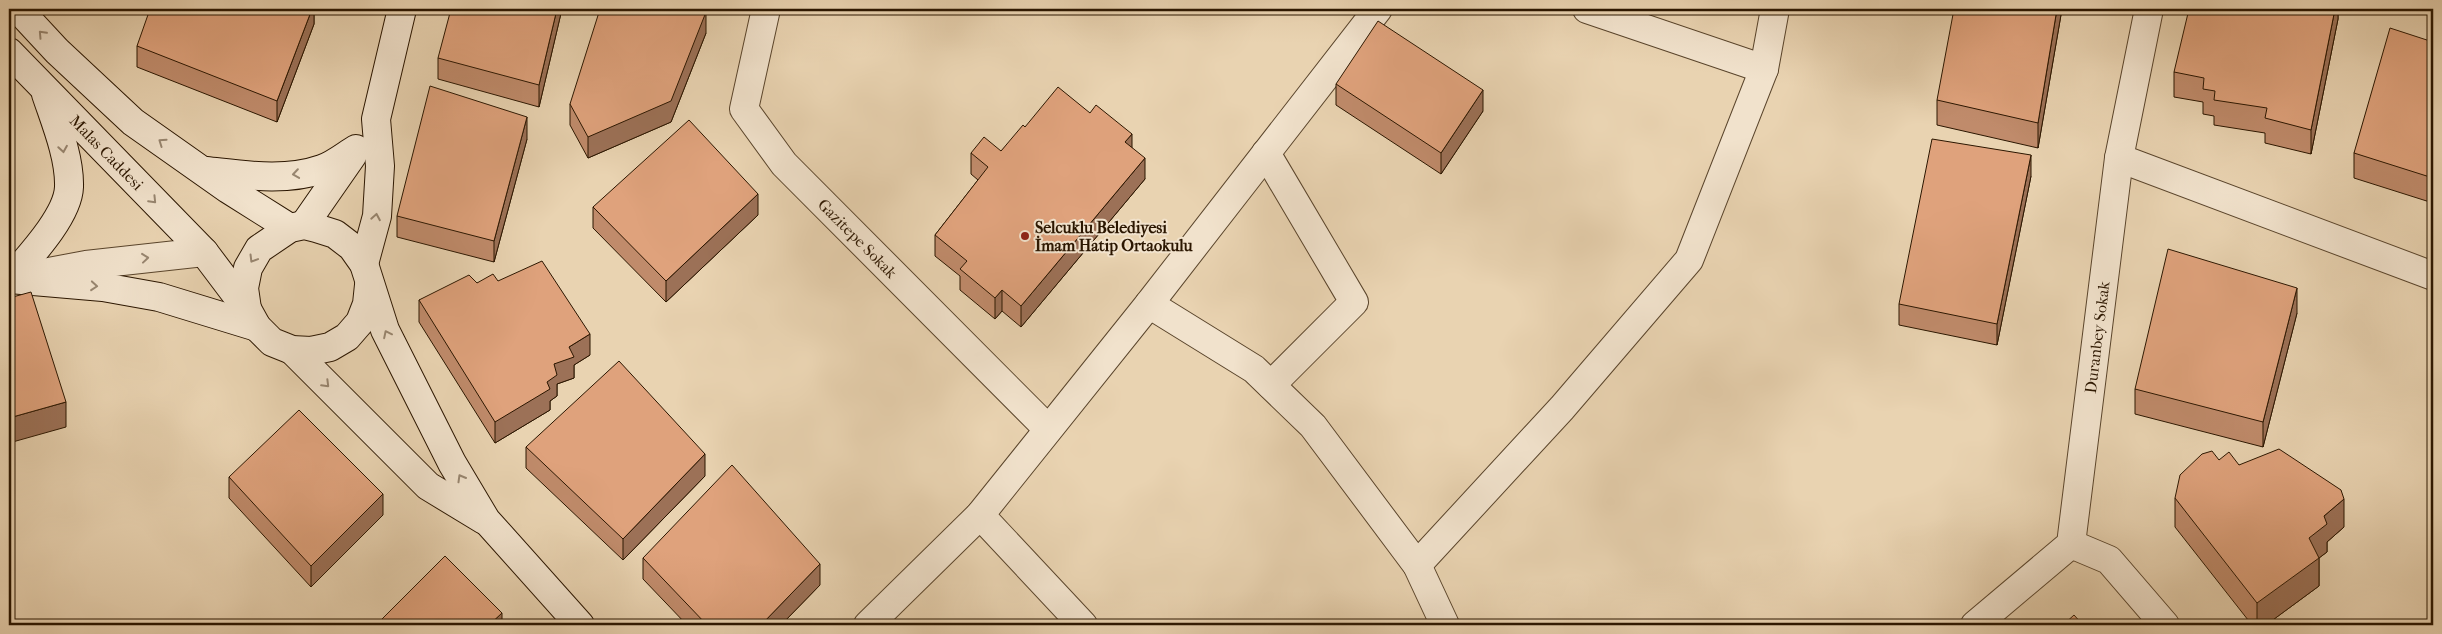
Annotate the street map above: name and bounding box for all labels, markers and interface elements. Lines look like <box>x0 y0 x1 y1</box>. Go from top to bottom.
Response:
one-way arrow <box>38 30 47 39</box>
street label: Malas Caddesi <box>66 111 148 194</box>
one-way arrow <box>158 139 168 148</box>
one-way arrow <box>57 145 68 153</box>
one-way arrow <box>292 168 300 178</box>
one-way arrow <box>147 194 156 203</box>
street label: Gazitepe Sokak <box>814 194 902 282</box>
one-way arrow <box>370 213 381 222</box>
place label: Selcuklu Belediyesi İmam Hatip Ortaokulu <box>1035 218 1194 256</box>
marker: Selcuklu Belediyesi İmam Hatip Ortaokulu <box>1019 230 1031 242</box>
one-way arrow <box>141 253 149 264</box>
one-way arrow <box>250 253 260 262</box>
street label: Duranbey Sokak <box>2080 279 2113 394</box>
one-way arrow <box>90 280 98 291</box>
one-way arrow <box>383 330 393 339</box>
one-way arrow <box>320 379 329 388</box>
one-way arrow <box>458 475 468 484</box>

